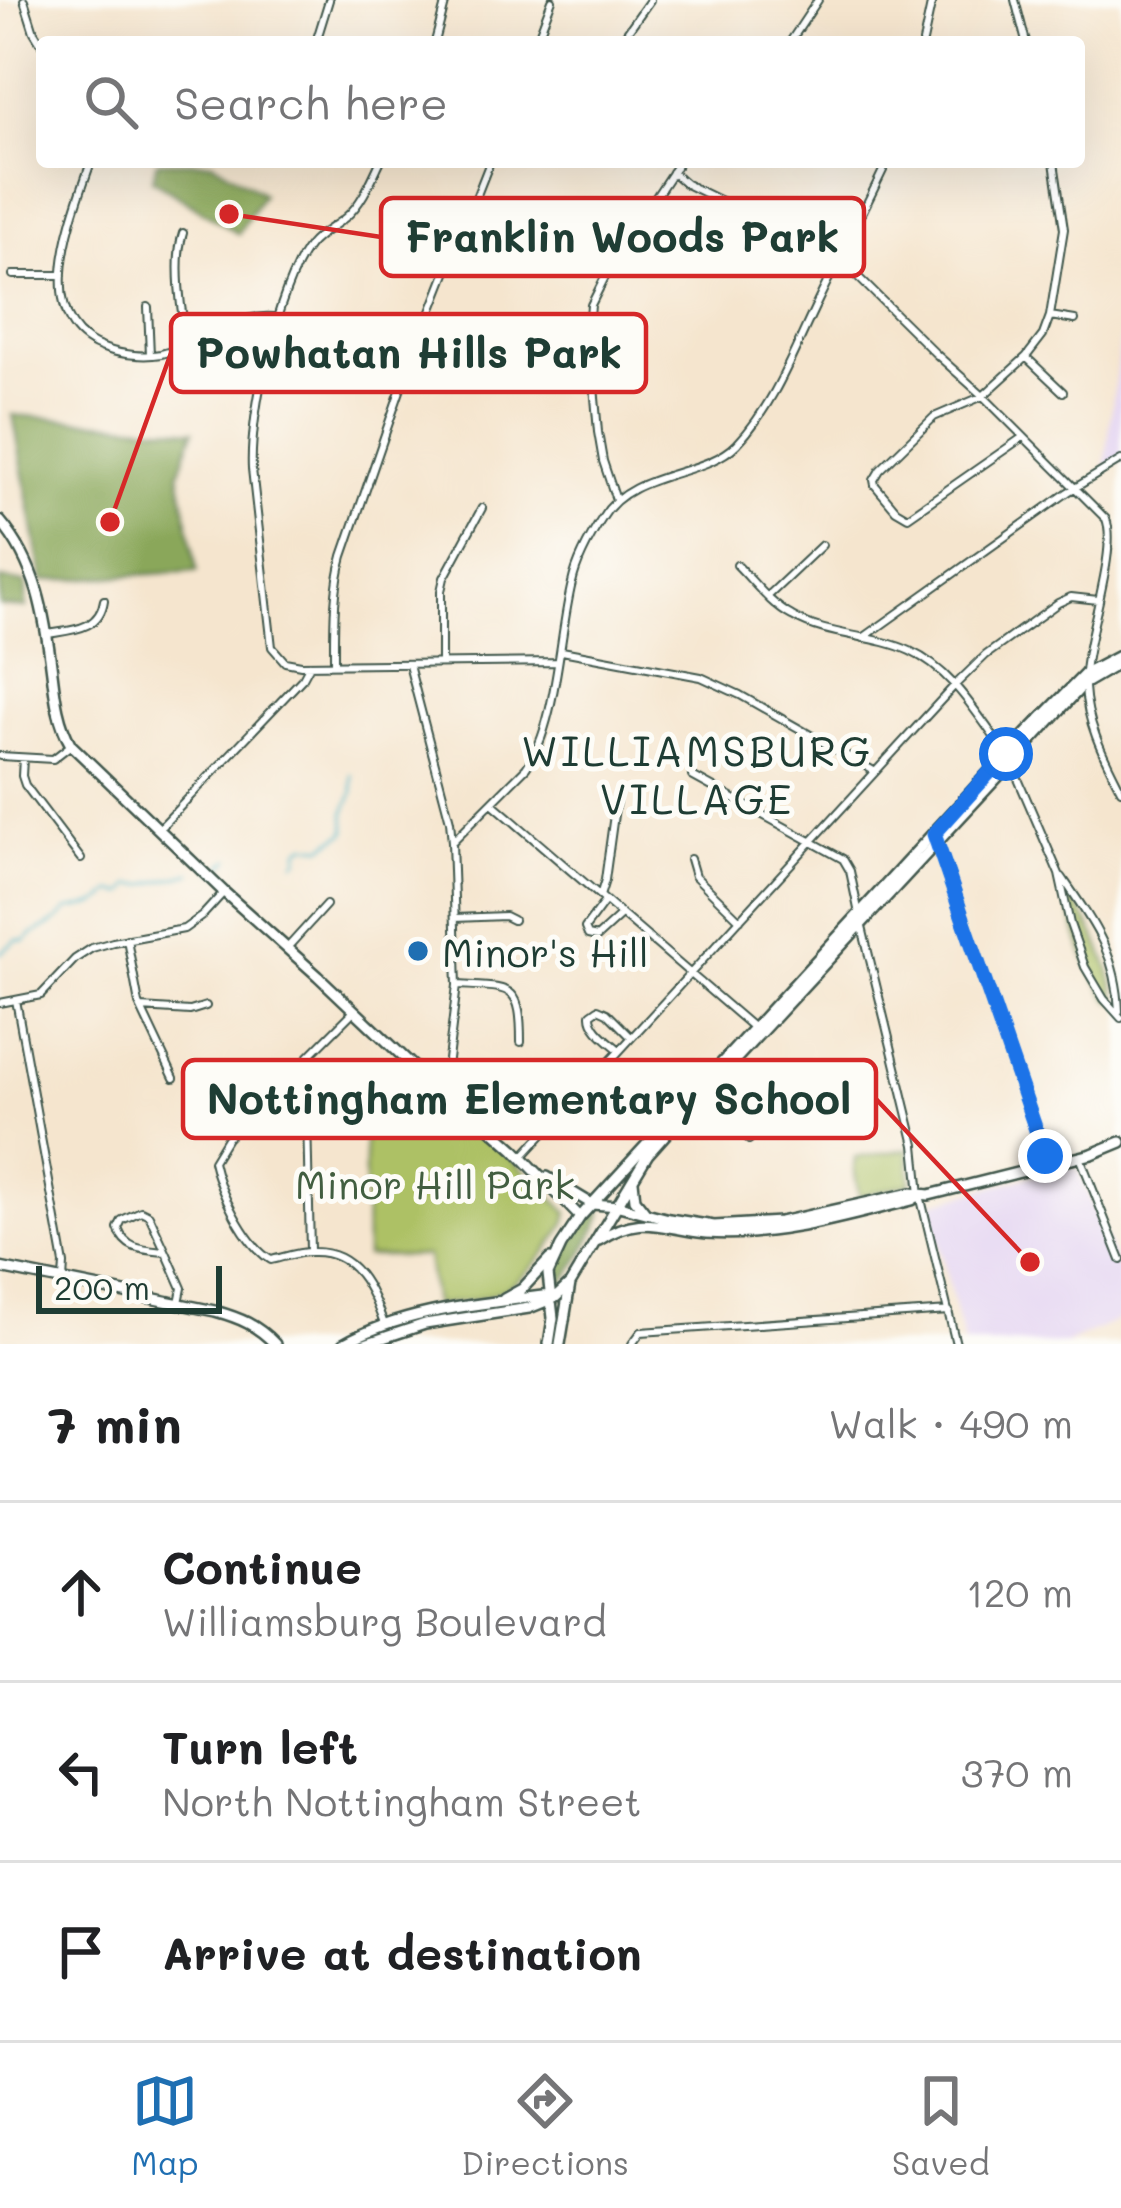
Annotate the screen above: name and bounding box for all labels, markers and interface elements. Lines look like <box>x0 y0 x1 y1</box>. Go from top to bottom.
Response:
search box <box>36 36 1085 168</box>
icon: search <box>78 69 144 135</box>
text: Search here <box>174 73 448 131</box>
callout: Franklin Woods Park <box>381 198 864 276</box>
text: Franklin Woods Park <box>405 208 839 263</box>
callout: Powhatan Hills Park <box>171 314 646 392</box>
text: Powhatan Hills Park <box>196 324 622 379</box>
district label: WILLIAMSBURG VILLAGE <box>521 723 873 826</box>
route start <box>979 727 1033 781</box>
place label: Minor's Hill <box>442 926 649 977</box>
marker: Minor's Hill <box>405 938 431 964</box>
callout: Nottingham Elementary School <box>183 1060 876 1138</box>
text: Nottingham Elementary School <box>207 1070 851 1125</box>
route end <box>1018 1129 1072 1183</box>
park label: Minor Hill Park <box>295 1158 575 1209</box>
scale bar <box>36 1260 222 1313</box>
text: 200 m <box>54 1265 150 1308</box>
text: 7 min <box>48 1389 182 1456</box>
text: Walk · 490 m <box>828 1397 1073 1448</box>
text: Continue <box>162 1537 362 1595</box>
icon: ahead <box>48 1559 114 1625</box>
text: 120 m <box>966 1566 1073 1617</box>
text: Williamsburg Boulevard <box>162 1595 607 1646</box>
text: Turn left <box>162 1717 358 1775</box>
icon: left <box>48 1739 114 1805</box>
text: 370 m <box>961 1746 1073 1797</box>
text: North Nottingham Street <box>162 1775 642 1826</box>
icon: arrive <box>48 1919 114 1985</box>
text: Arrive at destination <box>162 1923 642 1981</box>
tab: Map <box>131 2068 199 2183</box>
tab: Directions <box>461 2068 629 2183</box>
tab: Saved <box>892 2068 990 2183</box>

